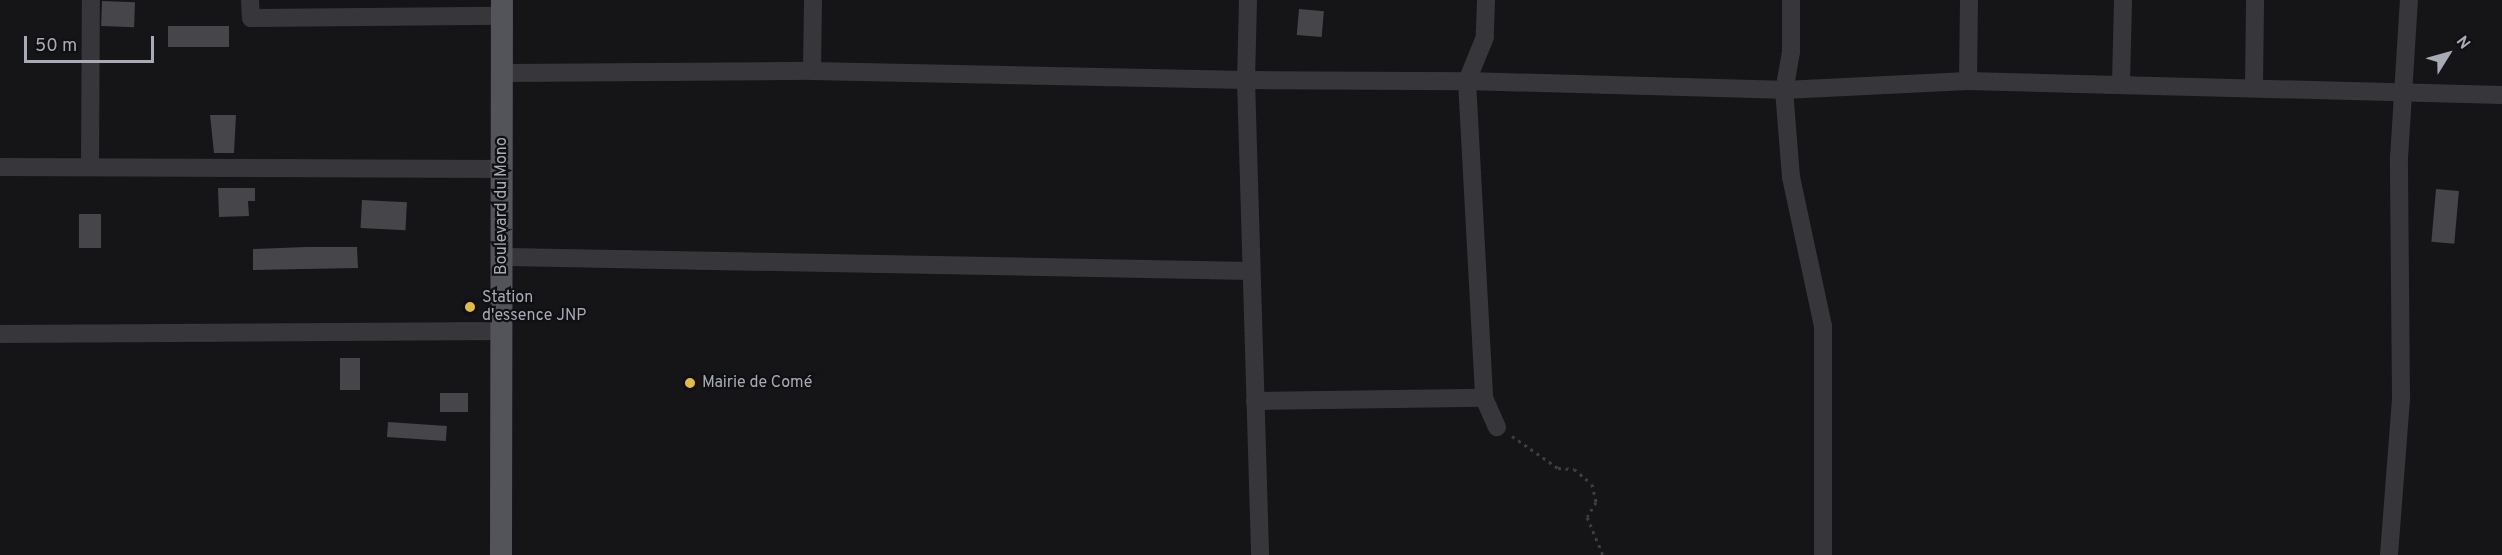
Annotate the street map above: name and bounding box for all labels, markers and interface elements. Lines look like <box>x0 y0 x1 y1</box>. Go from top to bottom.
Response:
scale bar <box>27 24 158 62</box>
north arrow <box>2418 24 2478 84</box>
text: N <box>2451 33 2474 54</box>
text: 50 m <box>35 35 77 58</box>
street label: Boulevard du Mono <box>492 137 512 275</box>
place label: Station d'essence JNP <box>482 288 586 326</box>
marker: Station d'essence JNP <box>463 300 477 314</box>
place label: Mairie de Comé <box>702 373 812 393</box>
marker: Mairie de Comé <box>683 376 697 390</box>

